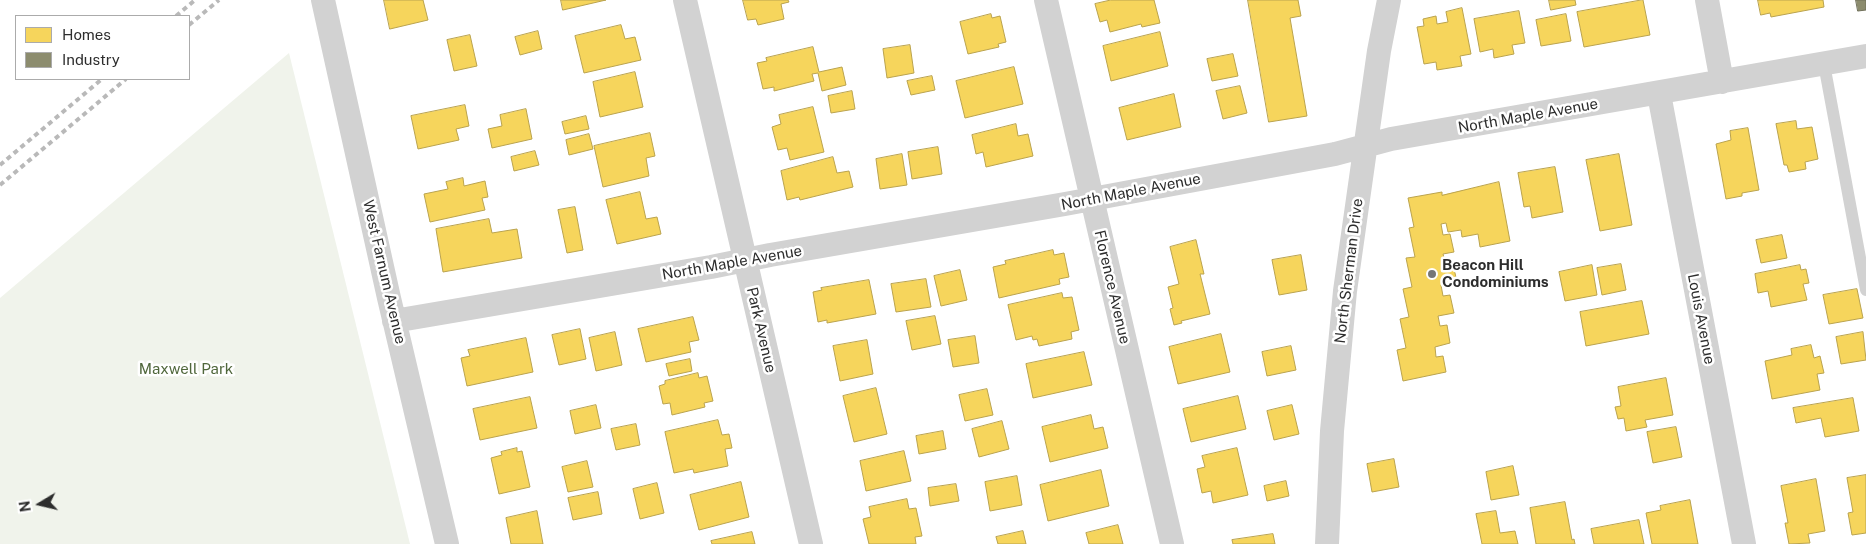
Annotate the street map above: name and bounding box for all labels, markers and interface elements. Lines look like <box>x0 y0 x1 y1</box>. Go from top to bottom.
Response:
legend <box>15 15 190 80</box>
text: Homes <box>62 26 111 43</box>
text: Industry <box>62 51 120 68</box>
street label: North Maple Avenue <box>1457 95 1599 137</box>
street label: North Maple Avenue <box>1060 170 1202 214</box>
street label: North Sherman Drive <box>1331 197 1367 345</box>
street label: West Farnum Avenue <box>359 198 409 346</box>
street label: Florence Avenue <box>1090 228 1134 346</box>
street label: North Maple Avenue <box>661 242 803 284</box>
place label: Beacon Hill Condominiums <box>1442 256 1549 291</box>
marker: Beacon Hill Condominiums <box>1426 268 1438 280</box>
street label: Louis Avenue <box>1683 272 1719 366</box>
street label: Park Avenue <box>742 286 780 374</box>
park label: Maxwell Park <box>139 360 233 378</box>
north arrow <box>15 479 65 529</box>
text: N <box>16 500 34 513</box>

